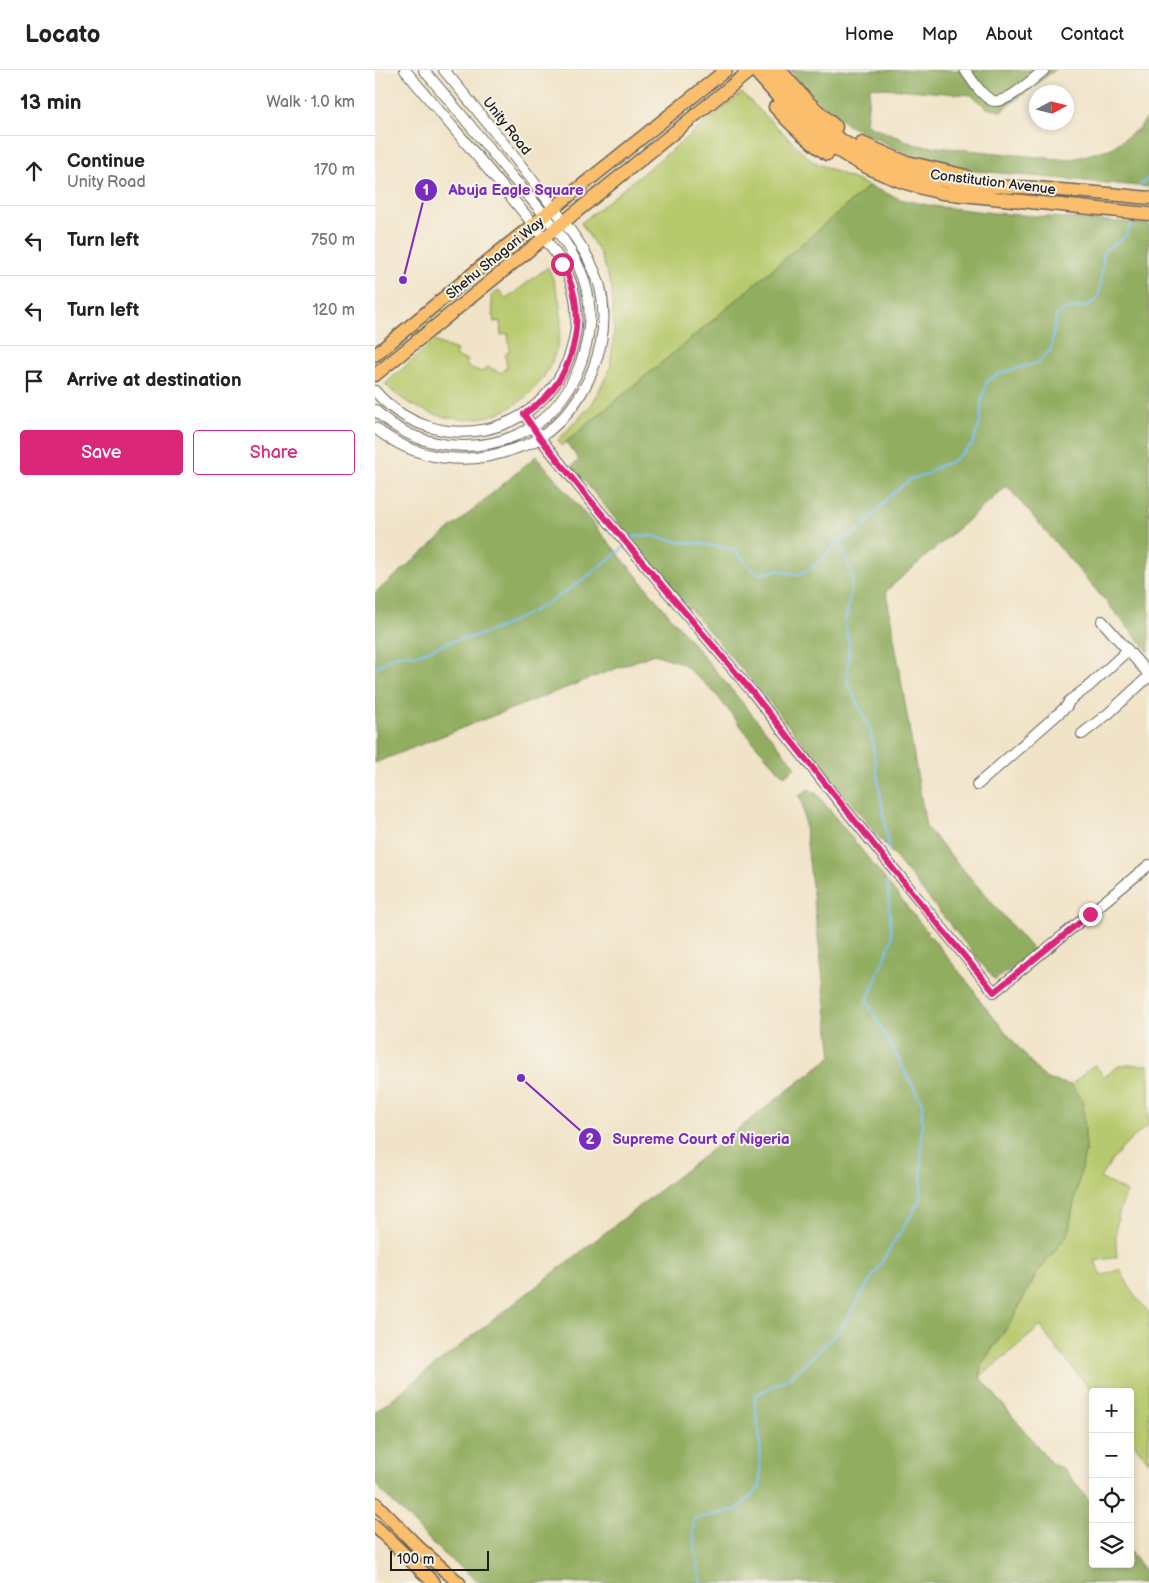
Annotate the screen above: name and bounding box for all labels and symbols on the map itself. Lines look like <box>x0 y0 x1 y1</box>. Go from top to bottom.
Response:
north arrow <box>1029 85 1074 130</box>
street label: Unity Road <box>479 94 535 158</box>
street label: Constitution Avenue <box>929 166 1057 198</box>
callout: Abuja Eagle Square <box>414 175 594 205</box>
text: 1 <box>423 181 429 200</box>
text: Abuja Eagle Square <box>447 181 584 200</box>
street label: Shehu Shagari Way <box>442 213 548 303</box>
route start <box>551 253 574 276</box>
route end <box>1079 903 1102 926</box>
callout: Supreme Court of Nigeria <box>578 1124 800 1154</box>
text: 2 <box>586 1130 595 1149</box>
text: Supreme Court of Nigeria <box>612 1130 790 1149</box>
scale bar <box>390 1548 489 1571</box>

